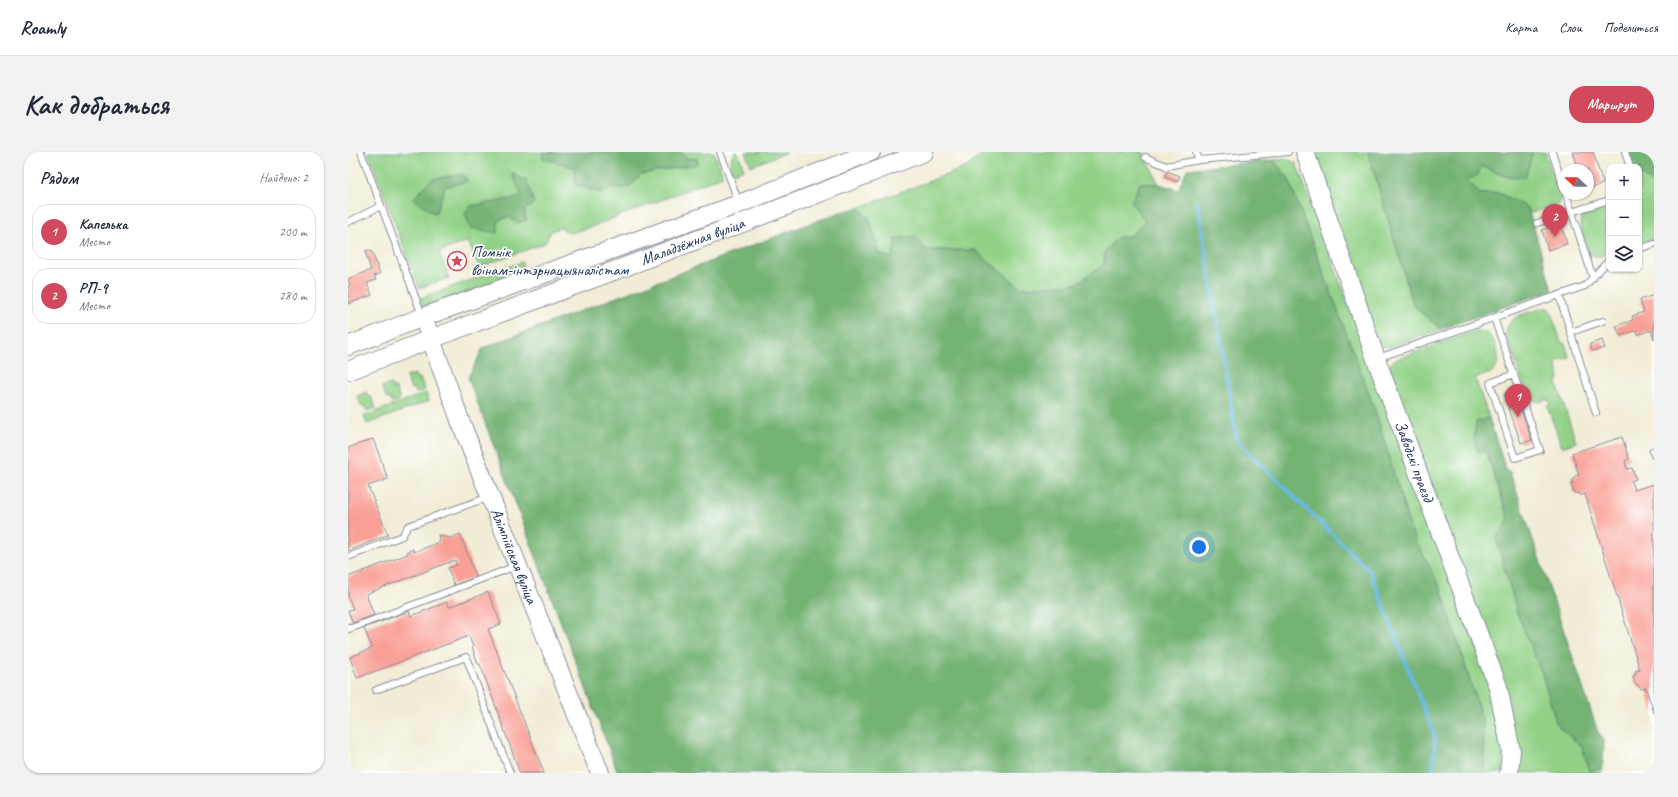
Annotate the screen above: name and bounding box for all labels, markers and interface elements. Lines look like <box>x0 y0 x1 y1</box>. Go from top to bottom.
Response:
text: Roamly <box>20 16 66 40</box>
text: Карта <box>1505 19 1537 36</box>
text: Слои <box>1559 19 1582 36</box>
text: Поделиться <box>1604 19 1658 36</box>
button: Маршрут <box>1569 86 1654 123</box>
text: Как добраться <box>24 87 169 122</box>
north arrow <box>1558 164 1594 200</box>
map controls <box>1606 164 1642 272</box>
button: + <box>1606 164 1642 200</box>
text: Рядом <box>40 168 78 189</box>
text: Найдено: 2 <box>260 170 308 186</box>
button: − <box>1606 200 1642 236</box>
pin: 2 <box>1542 204 1568 237</box>
street label: Маладзёжная вуліца <box>638 213 748 270</box>
text: Капелька <box>79 215 127 234</box>
text: 1 <box>51 224 57 240</box>
text: 200 m <box>279 224 307 240</box>
text: Место <box>79 234 110 250</box>
button: layers <box>1606 236 1642 272</box>
place label: Помнік воінам-інтэрнацыяналістам <box>471 242 630 280</box>
place icon: Помнік воінам-інтэрнацыяналістам <box>446 250 468 272</box>
text: РП-9 <box>79 279 107 298</box>
text: 2 <box>51 288 57 304</box>
text: 280 m <box>279 288 307 304</box>
text: Место <box>79 298 110 314</box>
pin: 1 <box>1505 384 1531 417</box>
street label: Заводскі праезд <box>1390 418 1439 506</box>
street label: Алімпійская вуліца <box>486 505 542 608</box>
your location <box>1189 537 1209 557</box>

